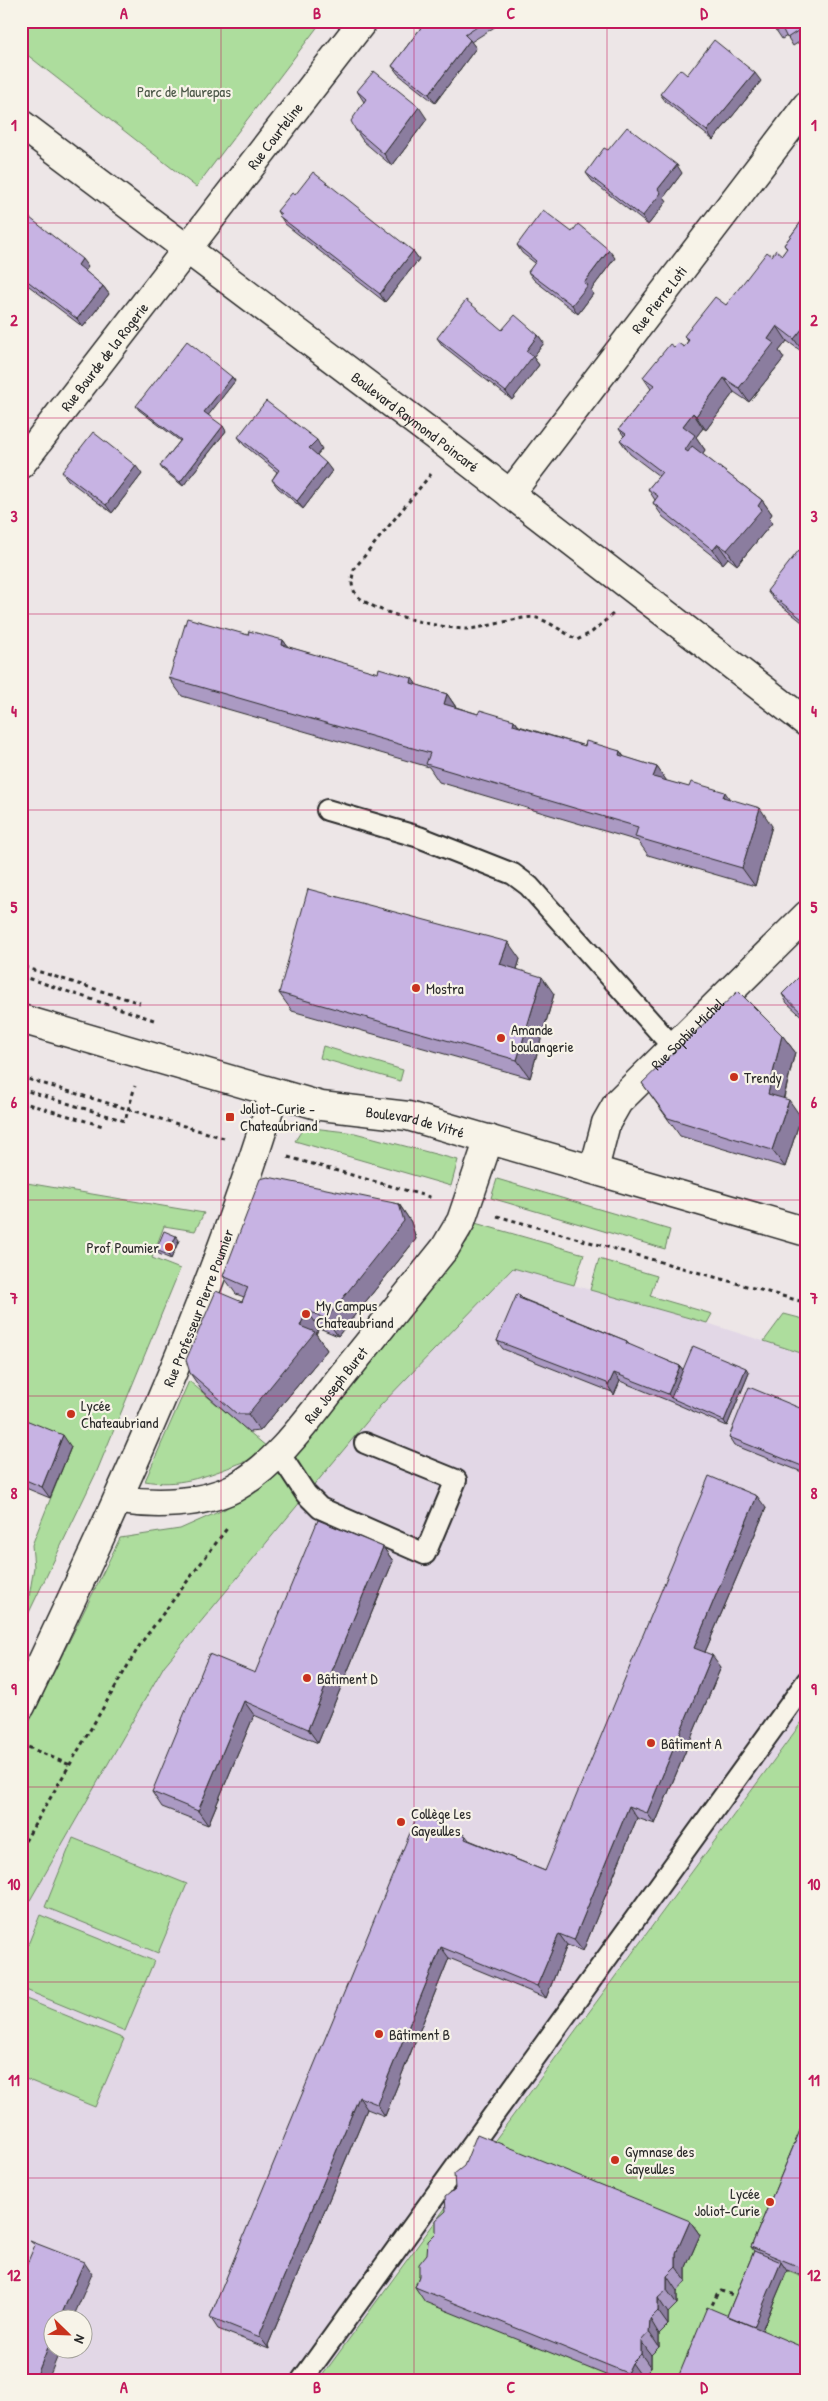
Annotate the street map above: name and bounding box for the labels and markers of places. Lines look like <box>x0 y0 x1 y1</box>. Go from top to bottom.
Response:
place label: Mostra <box>426 978 464 999</box>
marker: Mostra <box>410 982 422 994</box>
place label: Amande boulangerie <box>511 1019 574 1057</box>
marker: Amande boulangerie <box>495 1032 507 1044</box>
place label: Trendy <box>744 1067 782 1088</box>
marker: Trendy <box>728 1071 740 1083</box>
place label: Joliot-Curie - Chateaubriand <box>240 1098 317 1136</box>
marker: Joliot-Curie - Chateaubriand <box>224 1111 236 1123</box>
place label: Prof Poumier <box>87 1237 159 1258</box>
marker: Prof Poumier <box>163 1241 175 1253</box>
place label: My Campus Chateaubriand <box>316 1295 393 1333</box>
marker: My Campus Chateaubriand <box>300 1308 312 1320</box>
place label: Lycée Chateaubriand <box>81 1395 158 1433</box>
marker: Lycée Chateaubriand <box>65 1408 77 1420</box>
place label: Bâtiment D <box>317 1668 379 1689</box>
marker: Bâtiment D <box>301 1672 313 1684</box>
place label: Bâtiment A <box>661 1733 723 1754</box>
marker: Bâtiment A <box>645 1737 657 1749</box>
place label: Collège Les Gayeulles <box>411 1803 471 1841</box>
marker: Collège Les Gayeulles <box>395 1816 407 1828</box>
place label: Bâtiment B <box>389 2024 450 2045</box>
marker: Bâtiment B <box>373 2028 385 2040</box>
place label: Gymnase des Gayeulles <box>625 2141 694 2179</box>
marker: Gymnase des Gayeulles <box>609 2154 621 2166</box>
place label: Lycée Joliot-Curie <box>694 2183 760 2221</box>
marker: Lycée Joliot-Curie <box>764 2196 776 2208</box>

